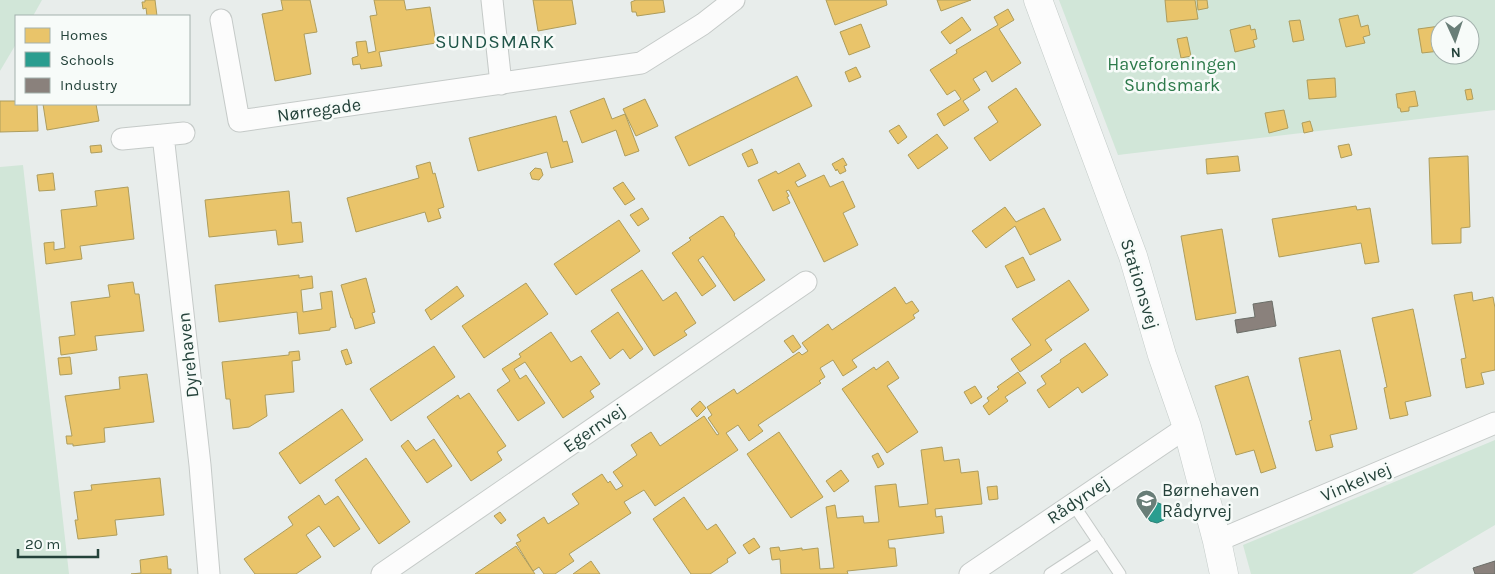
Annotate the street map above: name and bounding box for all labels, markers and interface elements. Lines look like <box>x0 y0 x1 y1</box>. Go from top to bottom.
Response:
legend <box>15 15 190 105</box>
north arrow <box>1430 15 1480 65</box>
text: Homes <box>60 26 108 44</box>
district label: SUNDSMARK <box>435 31 555 53</box>
text: N <box>1450 44 1461 61</box>
text: Schools <box>60 51 114 69</box>
park label: Haveforeningen Sundsmark <box>1107 53 1237 96</box>
text: Industry <box>60 76 117 94</box>
street label: Nørregade <box>276 93 362 127</box>
street label: Stationsvej <box>1116 236 1164 332</box>
street label: Dyrehaven <box>173 311 203 399</box>
street label: Egernvej <box>559 399 629 457</box>
street label: Vinkelvej <box>1317 457 1395 507</box>
street label: Rådyrvej <box>1043 471 1113 529</box>
place label: Børnehaven Rådyrvej <box>1162 479 1260 522</box>
school or university icon: Børnehaven Rådyrvej <box>1134 488 1158 519</box>
scale bar <box>18 526 98 558</box>
text: 20 m <box>25 535 60 553</box>

